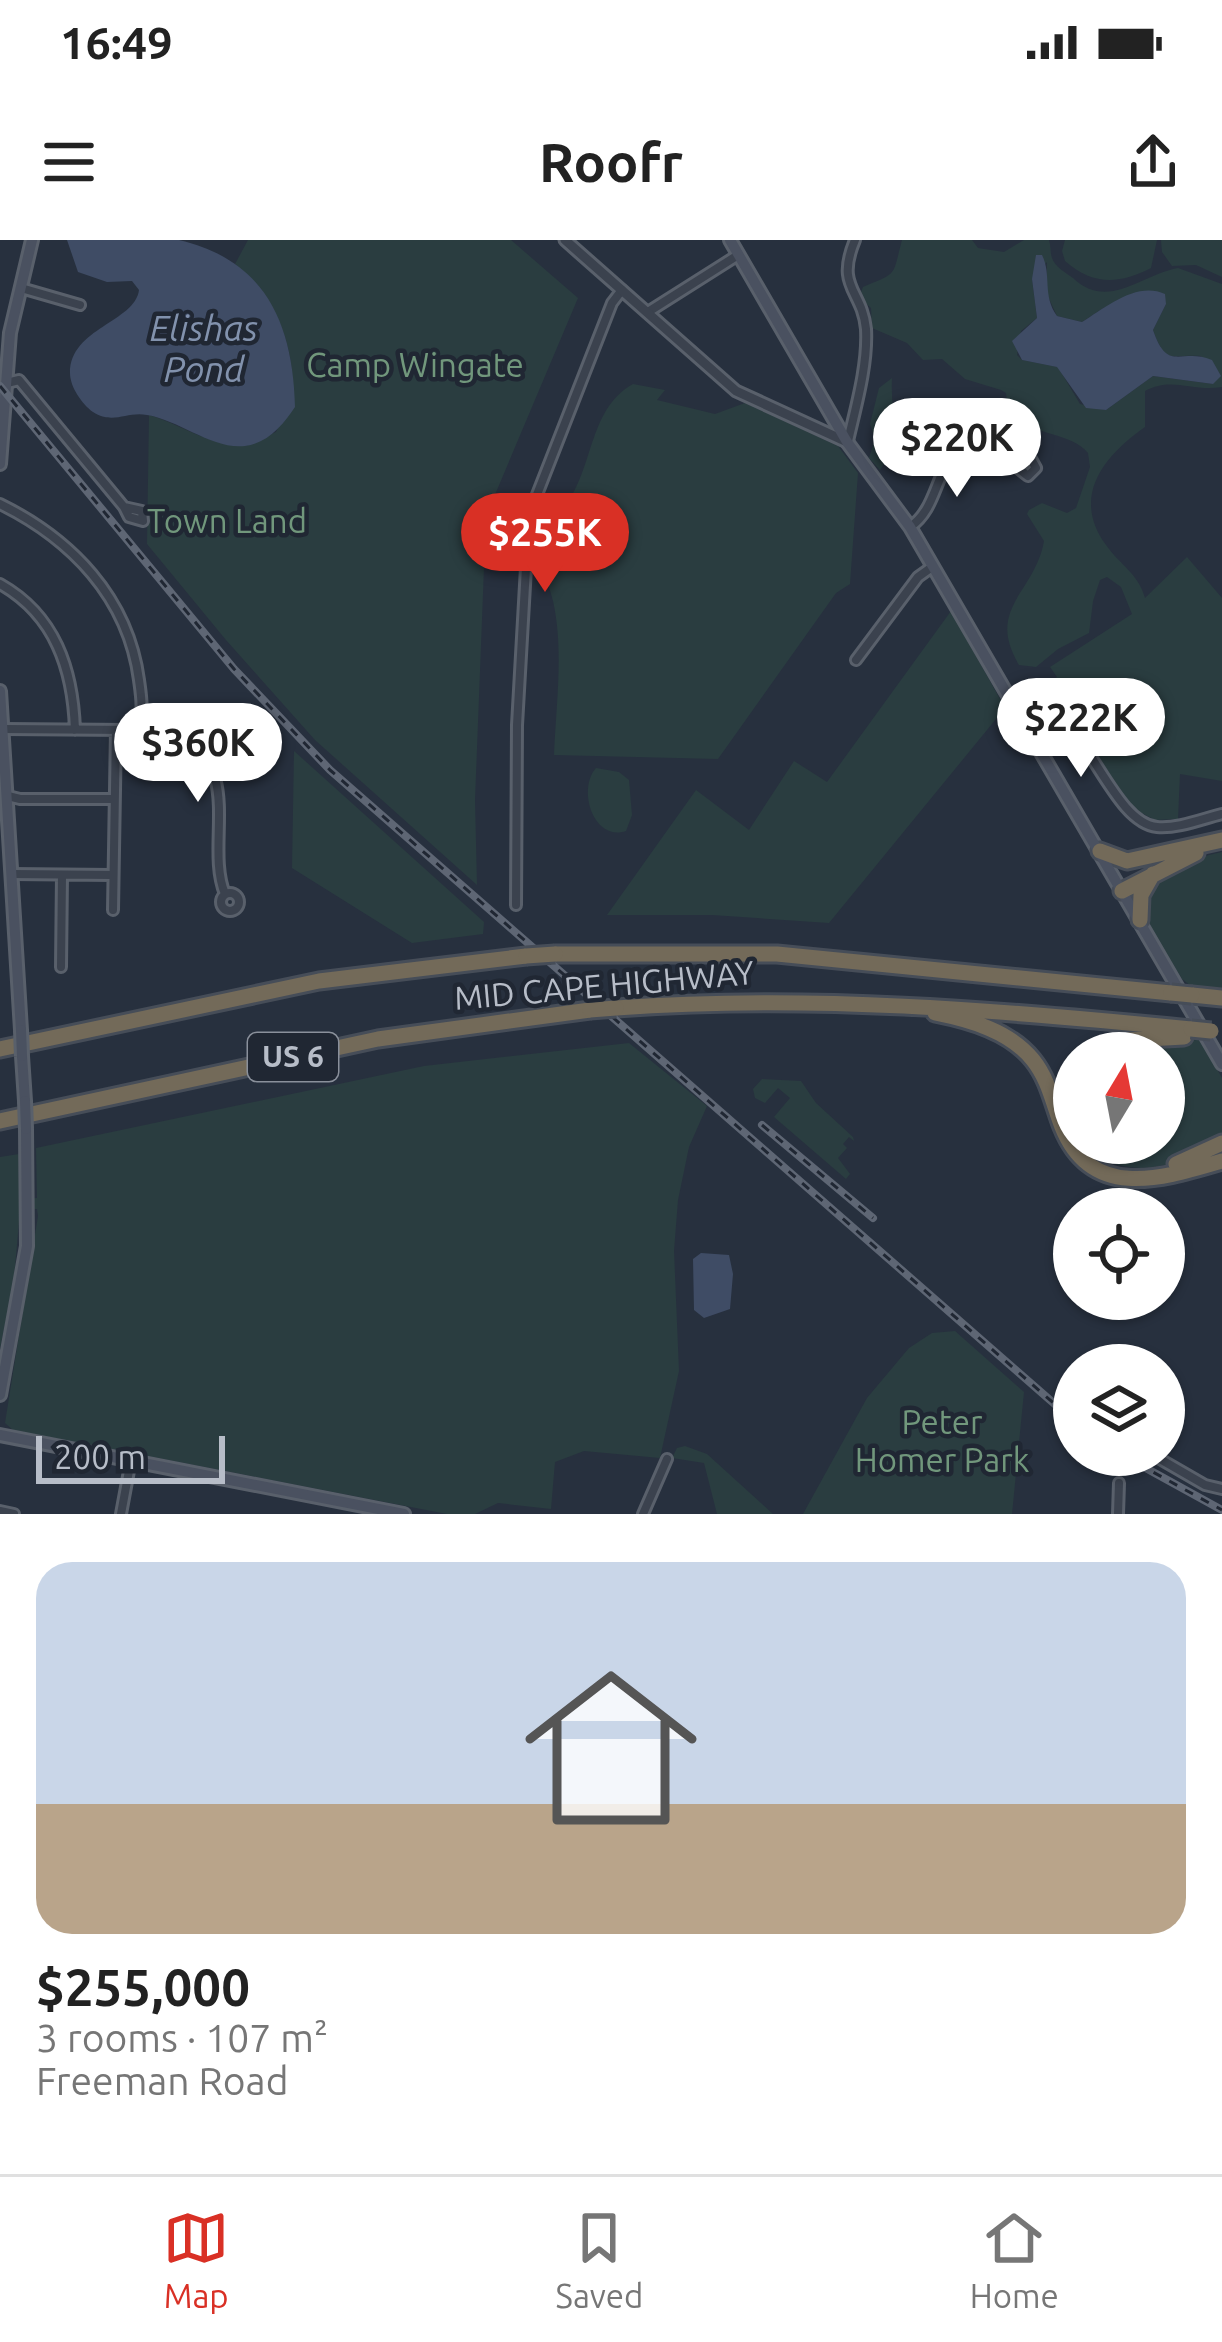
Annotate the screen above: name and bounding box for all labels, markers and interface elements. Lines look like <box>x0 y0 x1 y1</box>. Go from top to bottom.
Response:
text: 16:49 <box>60 17 173 68</box>
icon: menu <box>36 129 102 195</box>
icon: share <box>1120 129 1186 195</box>
text: Roofr <box>539 132 683 192</box>
water label: Elishas Pond <box>150 307 258 389</box>
park label: Camp Wingate <box>306 346 524 383</box>
pin: $220K <box>873 398 1041 500</box>
text: $220K <box>900 415 1014 458</box>
pin: $255K <box>461 493 629 595</box>
park label: Town Land <box>147 502 307 539</box>
text: $255K <box>488 510 602 553</box>
pin: $222K <box>997 678 1165 780</box>
text: $222K <box>1024 695 1138 738</box>
pin: $360K <box>114 703 282 805</box>
text: $360K <box>141 720 255 763</box>
street label: MID CAPE HIGHWAY <box>452 953 755 1016</box>
north arrow <box>1053 1032 1185 1164</box>
map controls <box>1053 1032 1185 1476</box>
road number: US 6 <box>248 1033 338 1081</box>
button: locate <box>1053 1188 1185 1320</box>
button: layers <box>1053 1344 1185 1476</box>
park label: Peter Homer Park <box>855 1403 1030 1478</box>
scale bar <box>36 1430 225 1483</box>
text: 200 m <box>54 1438 146 1475</box>
icon: home <box>503 1640 719 1856</box>
text: $255,000 <box>36 1958 250 2016</box>
text: 3 rooms · 107 m² <box>36 2016 328 2059</box>
text: Freeman Road <box>36 2059 288 2102</box>
tab: Map <box>163 2205 229 2314</box>
tab: Saved <box>556 2205 643 2314</box>
tab: Home <box>970 2205 1059 2314</box>

